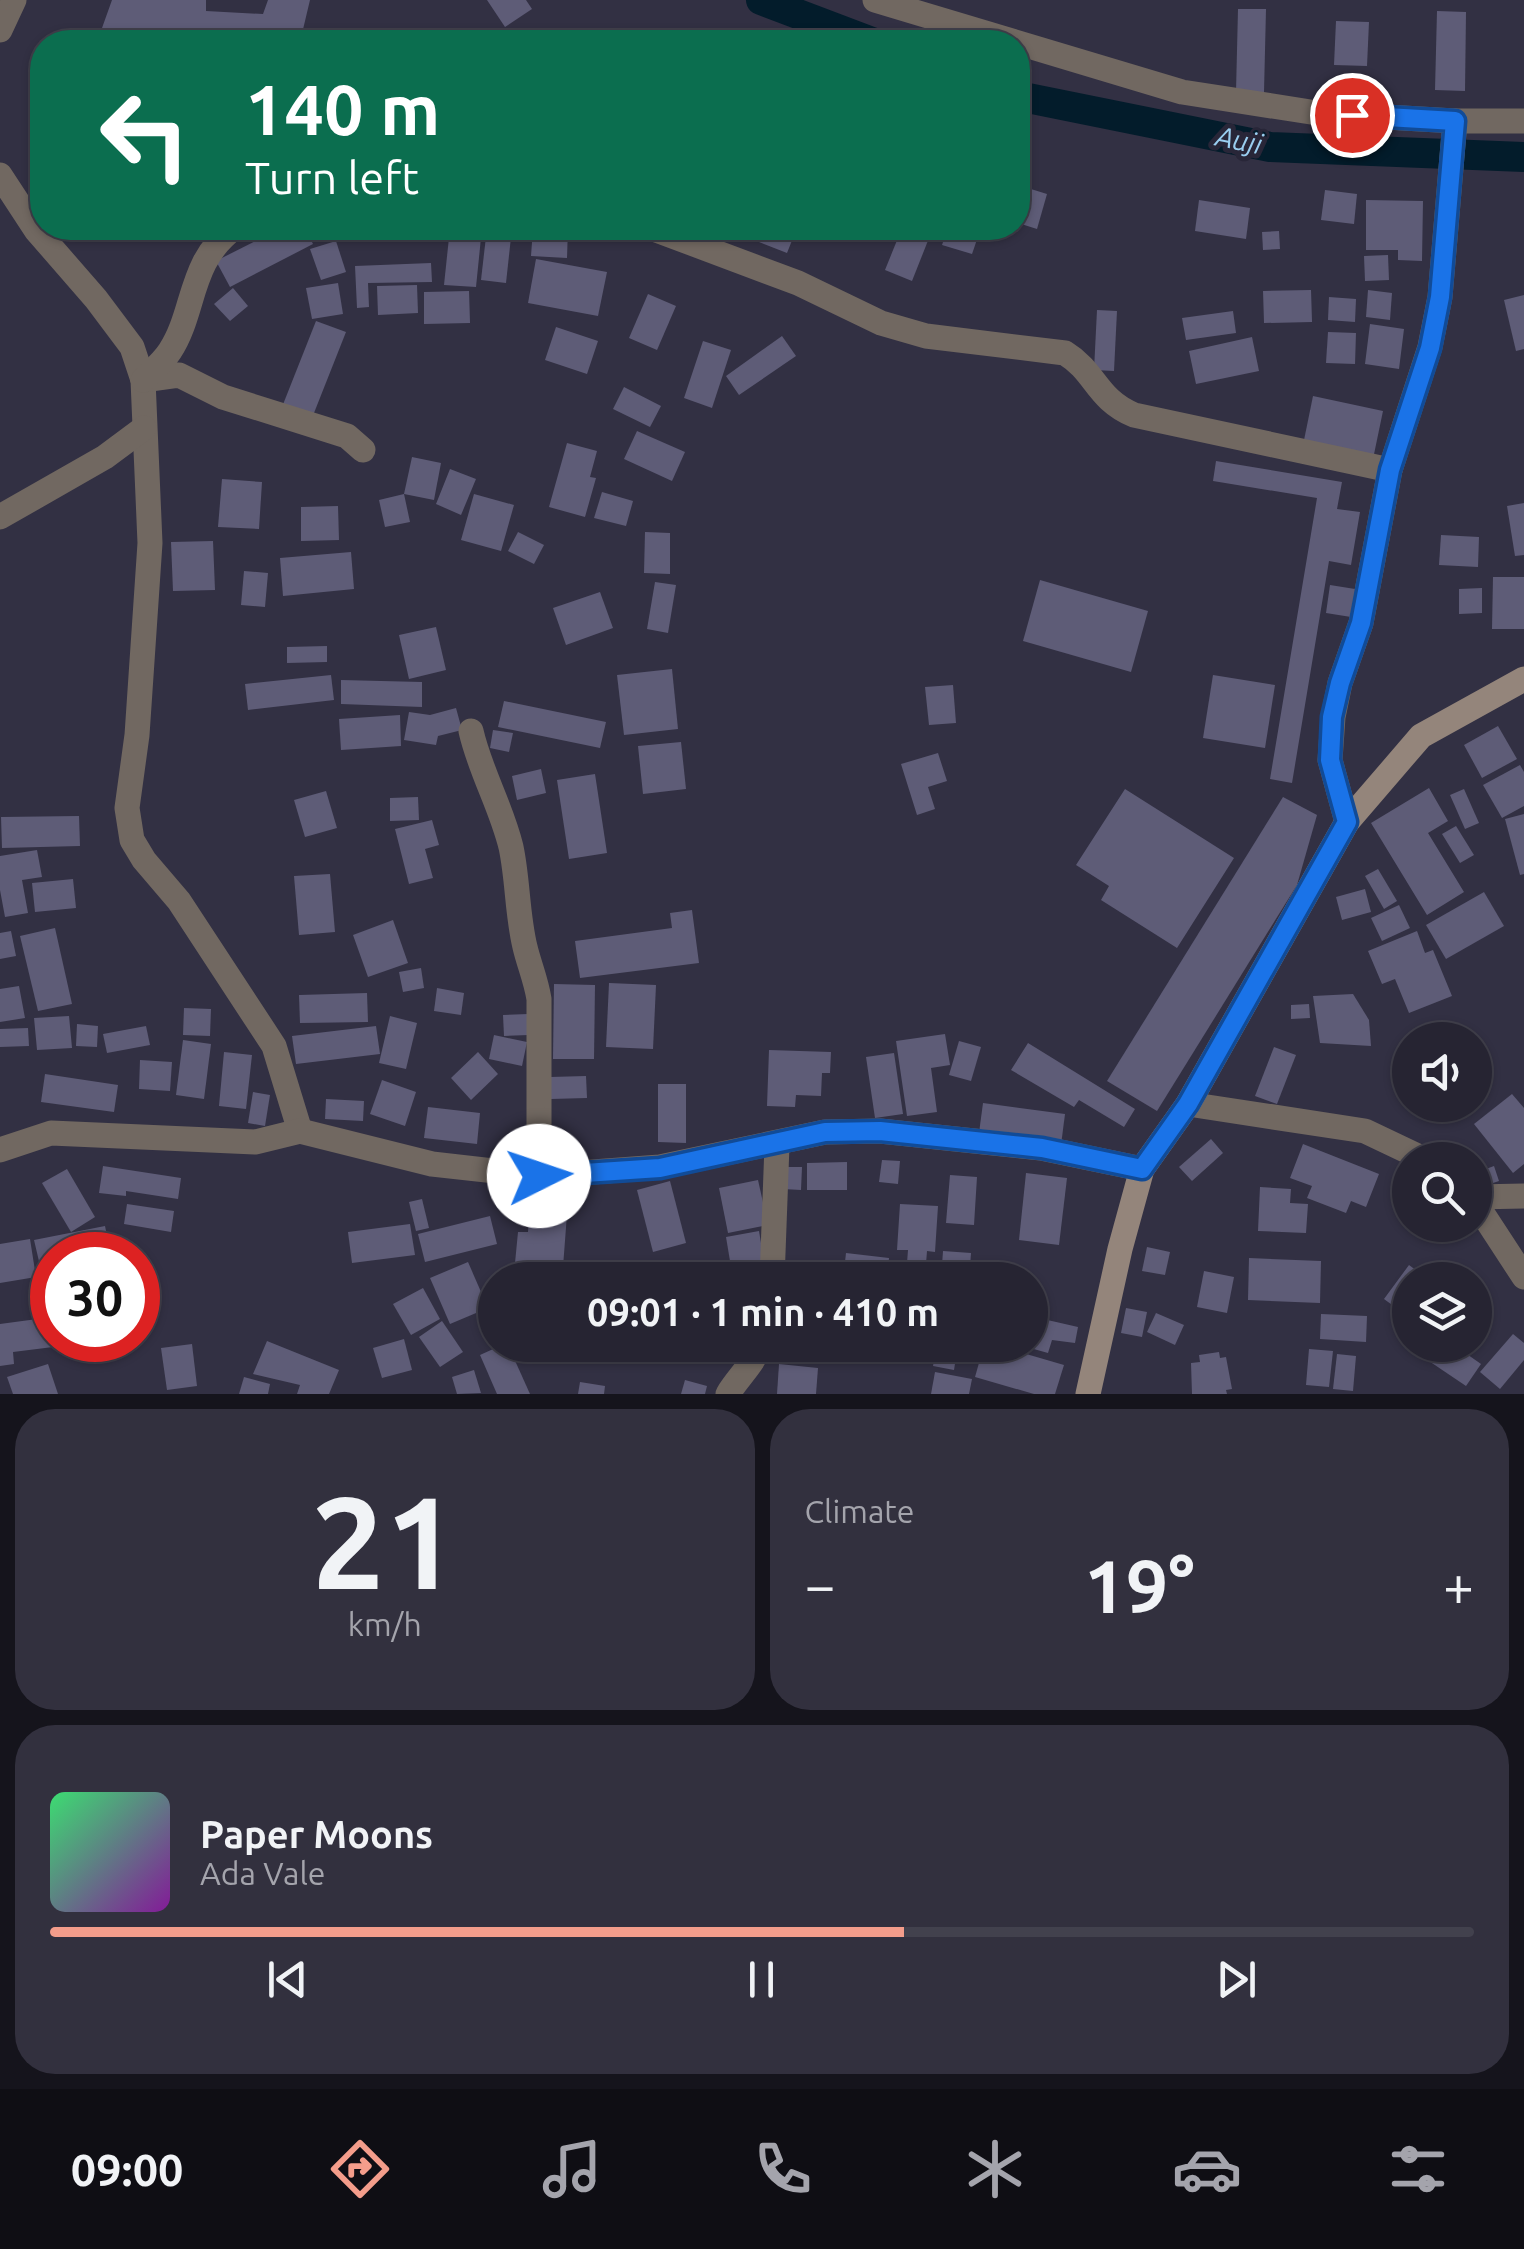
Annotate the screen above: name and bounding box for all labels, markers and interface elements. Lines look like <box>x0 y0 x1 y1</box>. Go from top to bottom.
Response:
icon: left <box>80 70 210 200</box>
text: 140 m <box>245 70 440 148</box>
pin <box>1310 73 1395 158</box>
icon: arrive <box>1325 88 1380 143</box>
water label: Auji <box>1211 119 1266 159</box>
text: Turn left <box>245 152 419 203</box>
map controls <box>1392 1022 1492 1362</box>
button: sound <box>1392 1022 1492 1122</box>
position arrow <box>487 1124 591 1228</box>
button: search <box>1392 1142 1492 1242</box>
speed limit sign: 30 <box>30 1232 160 1362</box>
button: layers <box>1392 1262 1492 1362</box>
text: 09:01 · 1 min · 410 m <box>587 1291 939 1333</box>
text: 21 <box>311 1468 458 1614</box>
text: Climate <box>805 1493 915 1529</box>
text: 19° <box>1084 1543 1195 1627</box>
text: − <box>805 1554 836 1615</box>
text: + <box>1443 1554 1474 1615</box>
text: km/h <box>348 1606 422 1642</box>
text: Paper Moons <box>200 1813 433 1855</box>
text: Ada Vale <box>200 1855 326 1891</box>
icon: previous <box>260 1952 315 2007</box>
icon: pause <box>734 1952 789 2007</box>
icon: next <box>1209 1952 1264 2007</box>
icon: directions <box>325 2134 395 2204</box>
icon: music <box>537 2134 607 2204</box>
icon: phone <box>748 2134 818 2204</box>
icon: climate <box>960 2134 1030 2204</box>
icon: car <box>1172 2134 1242 2204</box>
icon: filters <box>1383 2134 1453 2204</box>
text: 09:00 <box>71 2144 183 2195</box>

